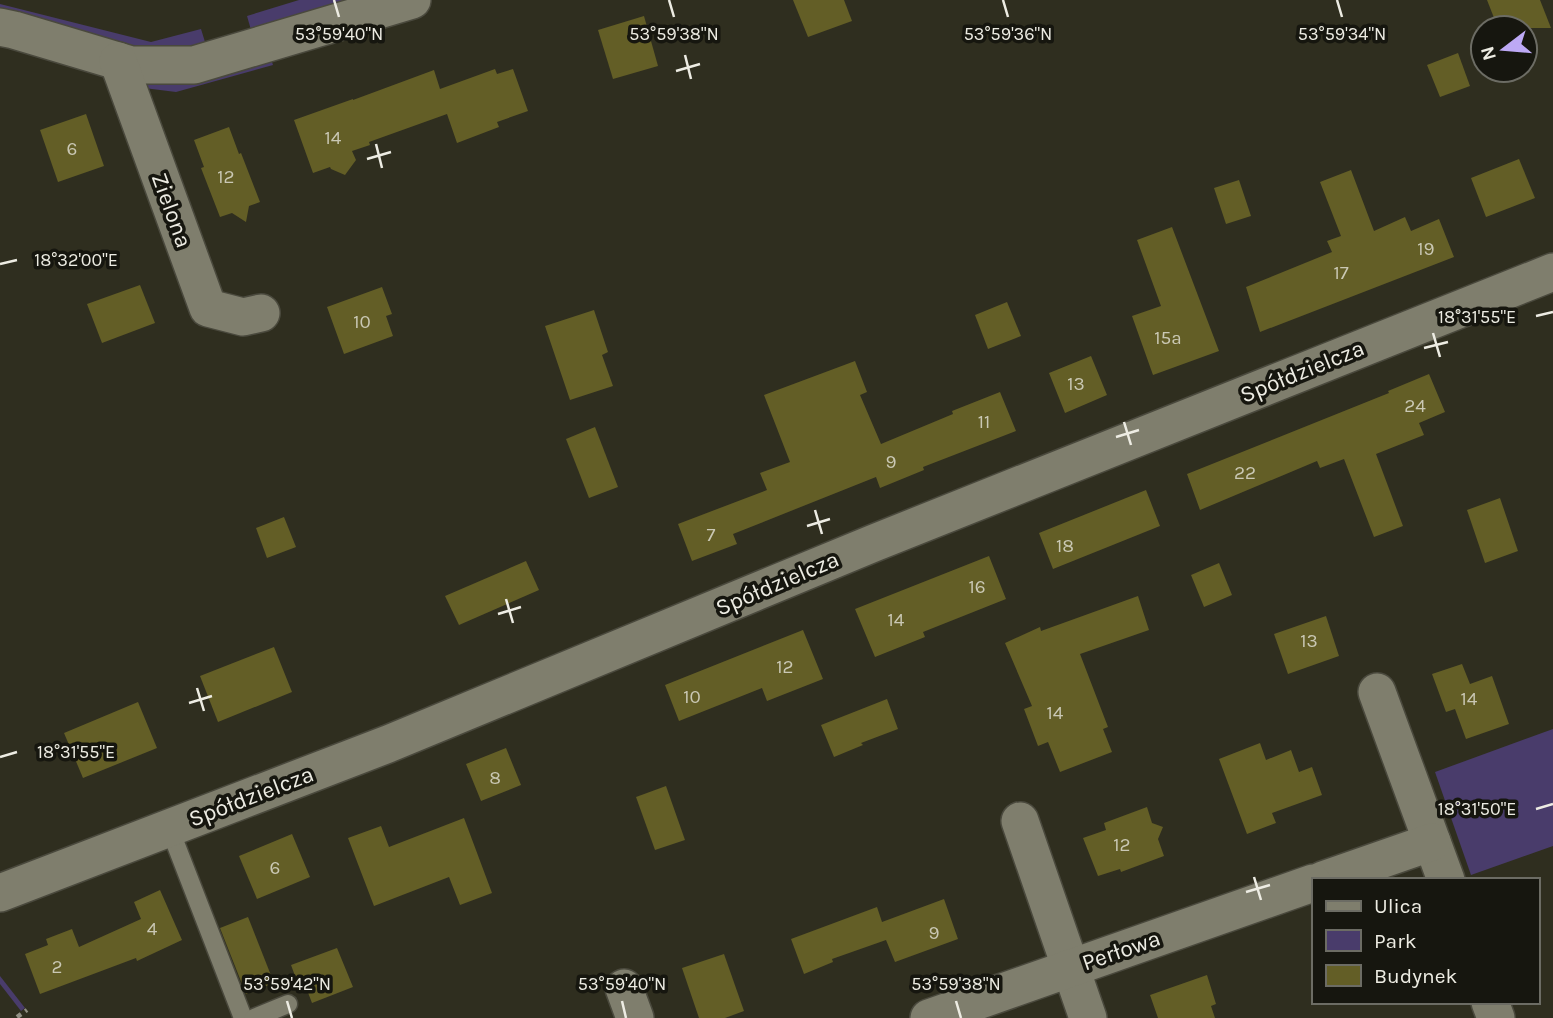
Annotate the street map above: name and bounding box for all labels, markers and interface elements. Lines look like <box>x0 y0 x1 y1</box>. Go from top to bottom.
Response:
north arrow <box>1469 14 1539 84</box>
text: 53°59'40"N <box>295 23 383 45</box>
text: 53°59'38"N <box>629 23 719 45</box>
text: 53°59'36"N <box>964 23 1052 45</box>
text: 53°59'34"N <box>1298 23 1386 45</box>
text: N <box>1476 44 1501 63</box>
house number: 14 <box>325 127 342 149</box>
house number: 6 <box>67 138 77 160</box>
house number: 12 <box>217 166 235 188</box>
street label: Zielona <box>146 169 198 251</box>
house number: 19 <box>1417 238 1435 260</box>
text: 18°32'00"E <box>34 249 118 271</box>
house number: 17 <box>1333 262 1349 284</box>
text: 18°31'55"E <box>1438 306 1516 328</box>
house number: 10 <box>353 311 371 333</box>
house number: 15a <box>1154 327 1182 349</box>
street label: Spółdzielcza <box>1236 334 1368 409</box>
house number: 13 <box>1067 373 1085 395</box>
house number: 24 <box>1404 395 1426 417</box>
house number: 11 <box>978 411 990 433</box>
house number: 9 <box>885 451 897 473</box>
house number: 22 <box>1234 462 1256 484</box>
house number: 7 <box>707 524 716 546</box>
house number: 18 <box>1056 535 1074 557</box>
street label: Spółdzielcza <box>711 545 843 622</box>
house number: 16 <box>968 576 986 598</box>
house number: 14 <box>888 609 905 631</box>
house number: 13 <box>1300 630 1318 652</box>
house number: 12 <box>776 656 794 678</box>
house number: 10 <box>683 686 701 708</box>
house number: 14 <box>1461 688 1478 710</box>
house number: 14 <box>1047 702 1064 724</box>
text: 18°31'55"E <box>37 741 115 763</box>
street label: Spółdzielcza <box>185 760 317 833</box>
house number: 8 <box>489 767 501 789</box>
text: 18°31'50"E <box>1438 798 1516 820</box>
house number: 12 <box>1113 834 1131 856</box>
house number: 6 <box>270 857 280 879</box>
legend <box>1312 878 1539 1004</box>
text: Ulica <box>1374 894 1422 918</box>
house number: 4 <box>147 918 158 940</box>
house number: 9 <box>928 922 940 944</box>
street label: Perłowa <box>1078 924 1164 976</box>
text: Park <box>1374 929 1417 953</box>
house number: 2 <box>51 956 63 978</box>
text: Budynek <box>1374 964 1457 988</box>
text: 53°59'42"N <box>243 973 331 995</box>
text: 53°59'40"N <box>578 973 666 995</box>
text: 53°59'38"N <box>911 973 1001 995</box>

